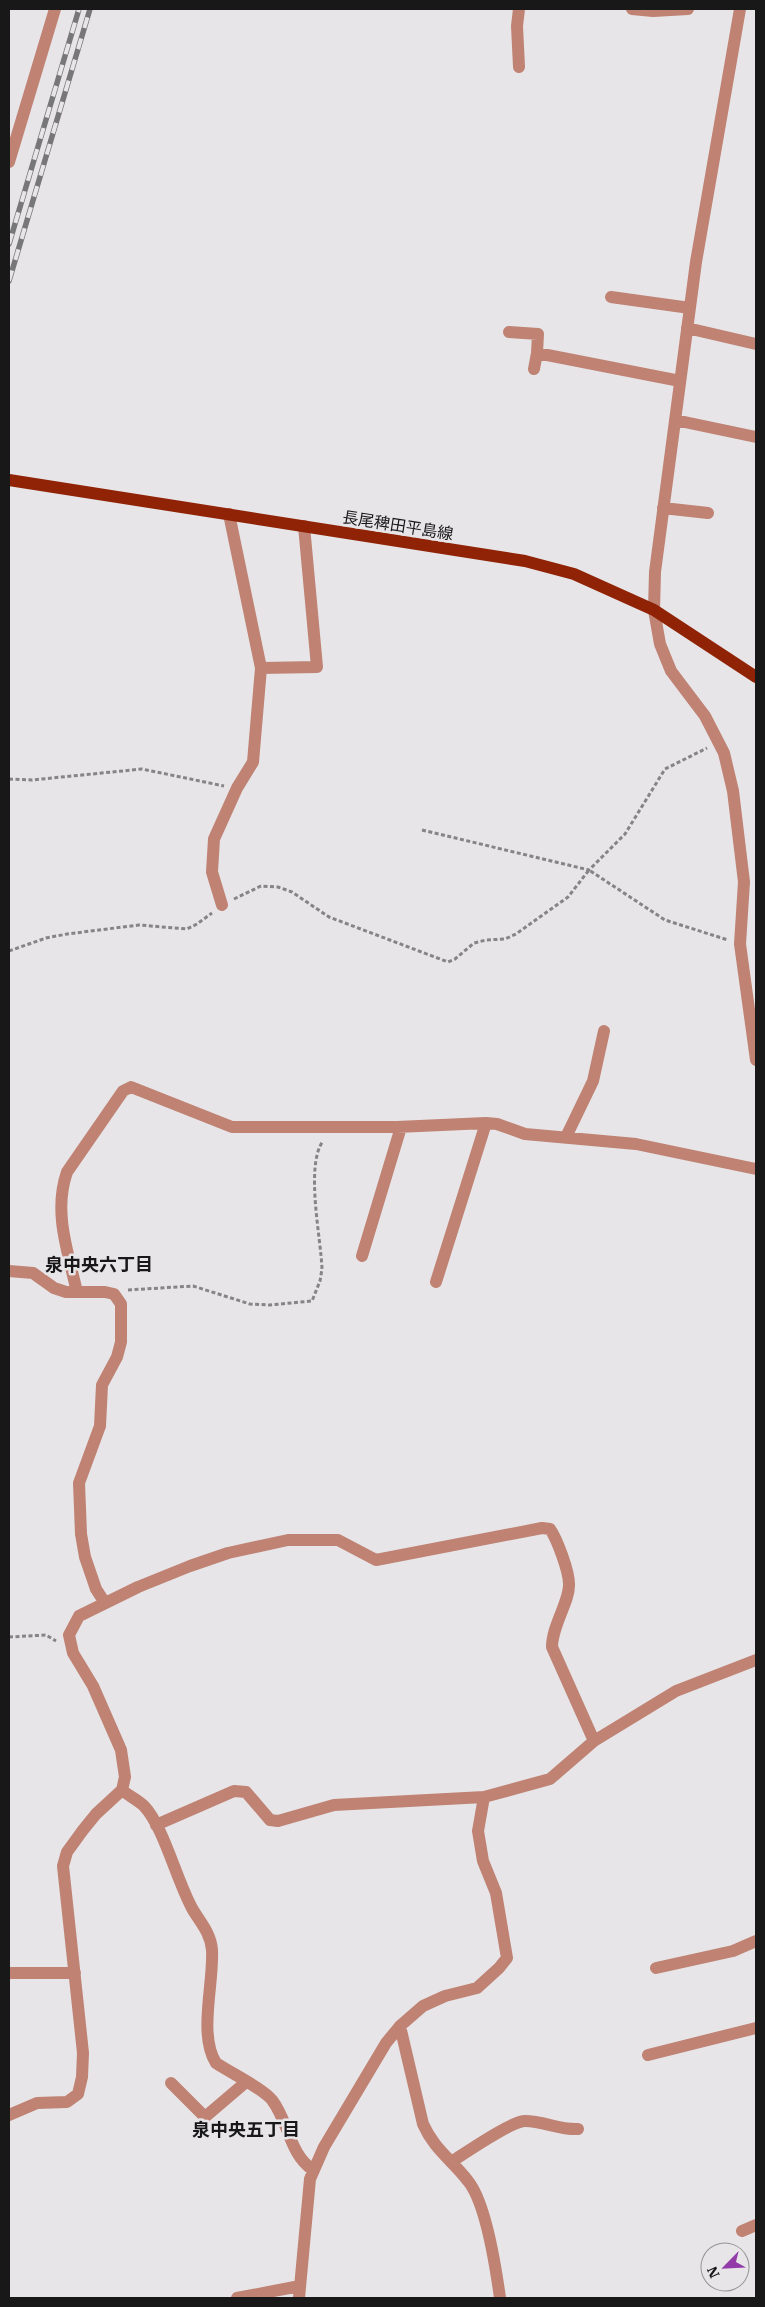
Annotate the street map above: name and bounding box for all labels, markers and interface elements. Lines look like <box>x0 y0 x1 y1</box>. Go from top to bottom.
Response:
street label: 長尾稗田平島線 <box>341 506 455 544</box>
district label: 泉中央六丁目 <box>45 1253 153 1276</box>
district label: 泉中央五丁目 <box>192 2118 300 2141</box>
north arrow <box>700 2242 750 2292</box>
text: N <box>703 2264 724 2281</box>

